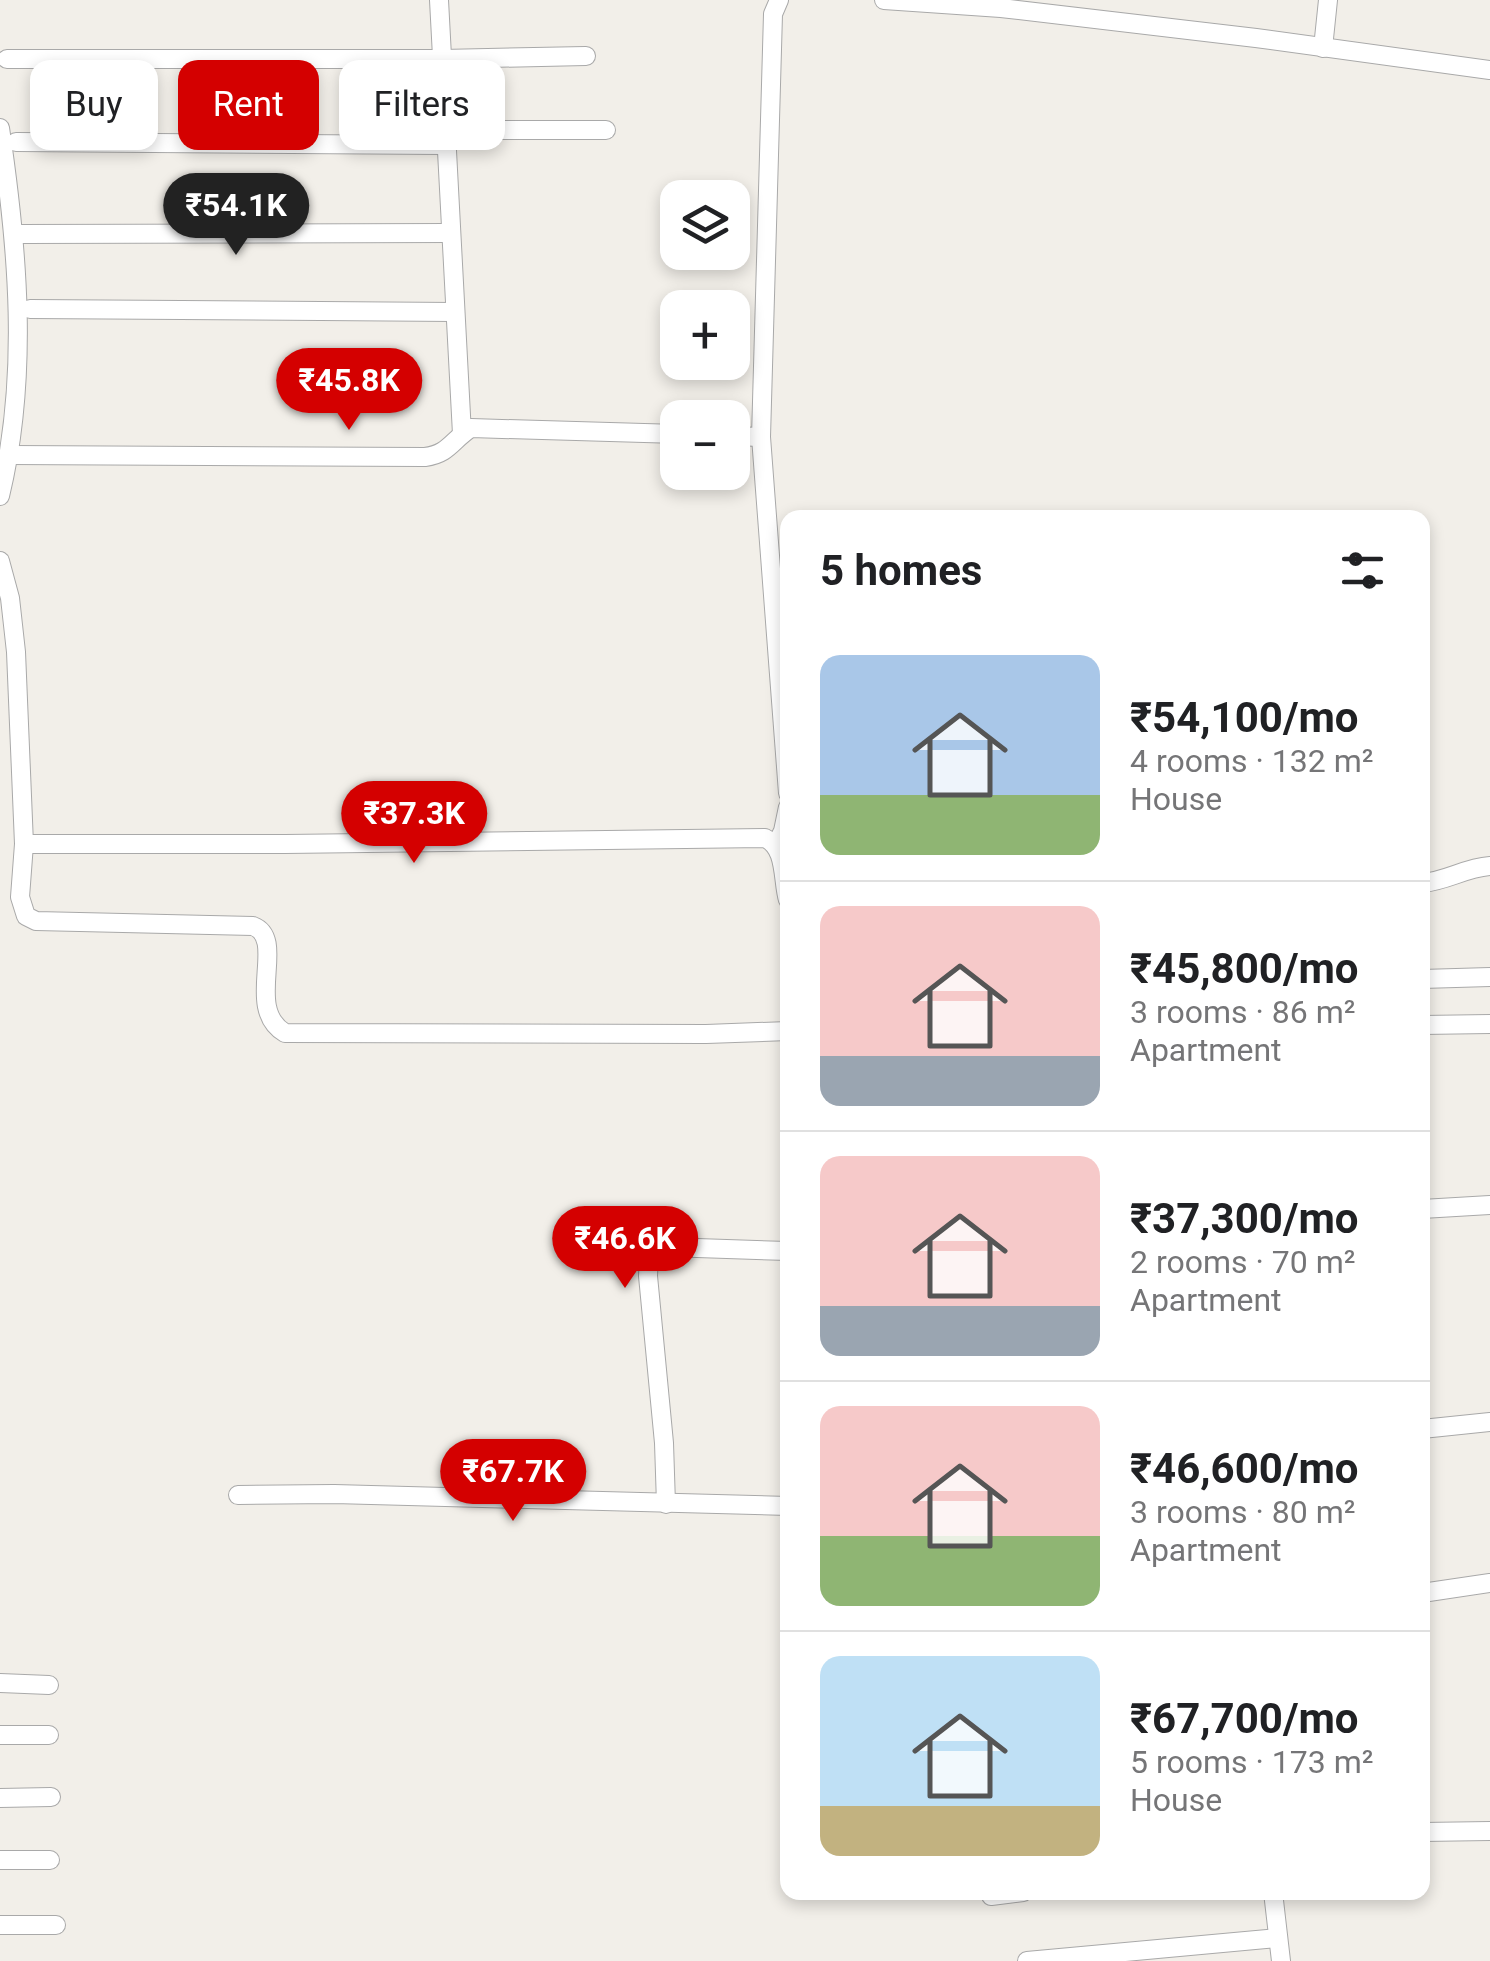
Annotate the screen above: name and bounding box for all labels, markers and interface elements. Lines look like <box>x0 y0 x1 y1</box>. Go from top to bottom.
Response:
chip: Buy <box>30 60 158 150</box>
chip: Rent <box>178 60 319 150</box>
chip: Filters <box>339 60 505 150</box>
pin: ₹54.1K <box>155 173 317 258</box>
map controls <box>660 180 750 490</box>
button: layers <box>660 180 750 270</box>
text: ₹54.1K <box>185 186 287 224</box>
button: + <box>660 290 750 380</box>
pin: ₹45.8K <box>268 348 430 433</box>
text: ₹45.8K <box>298 361 400 399</box>
button: − <box>660 400 750 490</box>
icon: filters <box>1335 543 1390 598</box>
text: 5 homes <box>820 546 982 595</box>
text: ₹54,100/mo <box>1130 693 1359 742</box>
icon: home <box>900 695 1020 815</box>
text: 4 rooms · 132 m² <box>1130 742 1373 780</box>
text: House <box>1130 780 1222 818</box>
pin: ₹37.3K <box>333 781 495 866</box>
text: ₹37.3K <box>363 794 465 832</box>
text: ₹45,800/mo <box>1130 944 1359 993</box>
icon: home <box>900 946 1020 1066</box>
text: 3 rooms · 86 m² <box>1130 993 1355 1031</box>
text: Apartment <box>1130 1031 1282 1069</box>
text: ₹37,300/mo <box>1130 1194 1359 1243</box>
icon: home <box>900 1196 1020 1316</box>
pin: ₹46.6K <box>544 1206 706 1291</box>
text: ₹46.6K <box>574 1219 676 1257</box>
text: 2 rooms · 70 m² <box>1130 1243 1355 1281</box>
text: Apartment <box>1130 1281 1282 1319</box>
pin: ₹67.7K <box>432 1439 594 1524</box>
text: ₹46,600/mo <box>1130 1444 1359 1493</box>
icon: home <box>900 1446 1020 1566</box>
text: ₹67.7K <box>462 1452 564 1490</box>
text: 3 rooms · 80 m² <box>1130 1493 1355 1531</box>
text: Apartment <box>1130 1531 1282 1569</box>
text: ₹67,700/mo <box>1130 1694 1359 1743</box>
icon: home <box>900 1696 1020 1816</box>
text: 5 rooms · 173 m² <box>1130 1743 1373 1781</box>
text: House <box>1130 1781 1222 1819</box>

